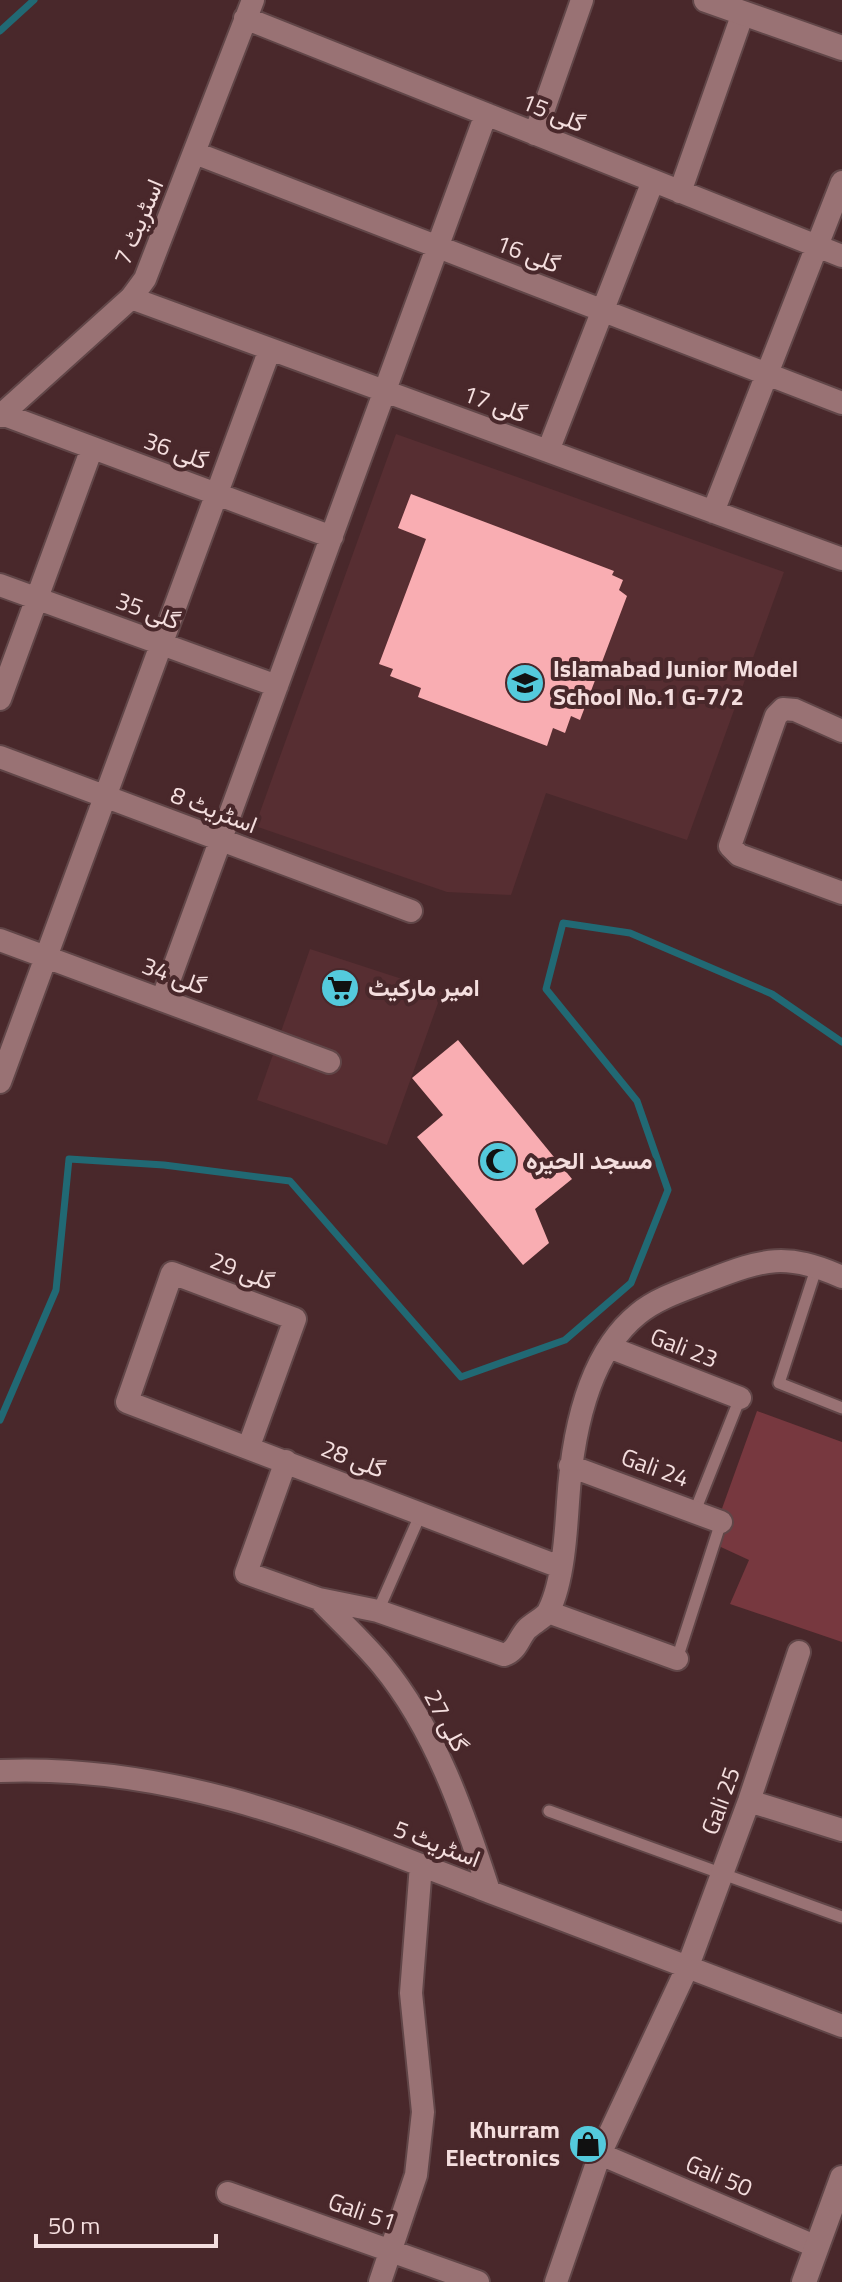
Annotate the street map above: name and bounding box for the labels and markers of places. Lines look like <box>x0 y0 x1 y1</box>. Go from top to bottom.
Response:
place label: Islamabad Junior Model School No.1 G-7/2 <box>553 650 798 714</box>
school or university icon: Islamabad Junior Model School No.1 G-7/2 <box>504 662 546 704</box>
supermarket icon: امیر مارکیٹ <box>319 967 361 1009</box>
place label: امیر مارکیٹ <box>368 969 480 1005</box>
mosque icon: مسجد الحیرہ <box>477 1140 519 1182</box>
place label: مسجد الحیرہ <box>526 1142 653 1178</box>
place label: Khurram Electronics <box>445 2111 560 2175</box>
shop icon: Khurram Electronics <box>567 2123 609 2165</box>

